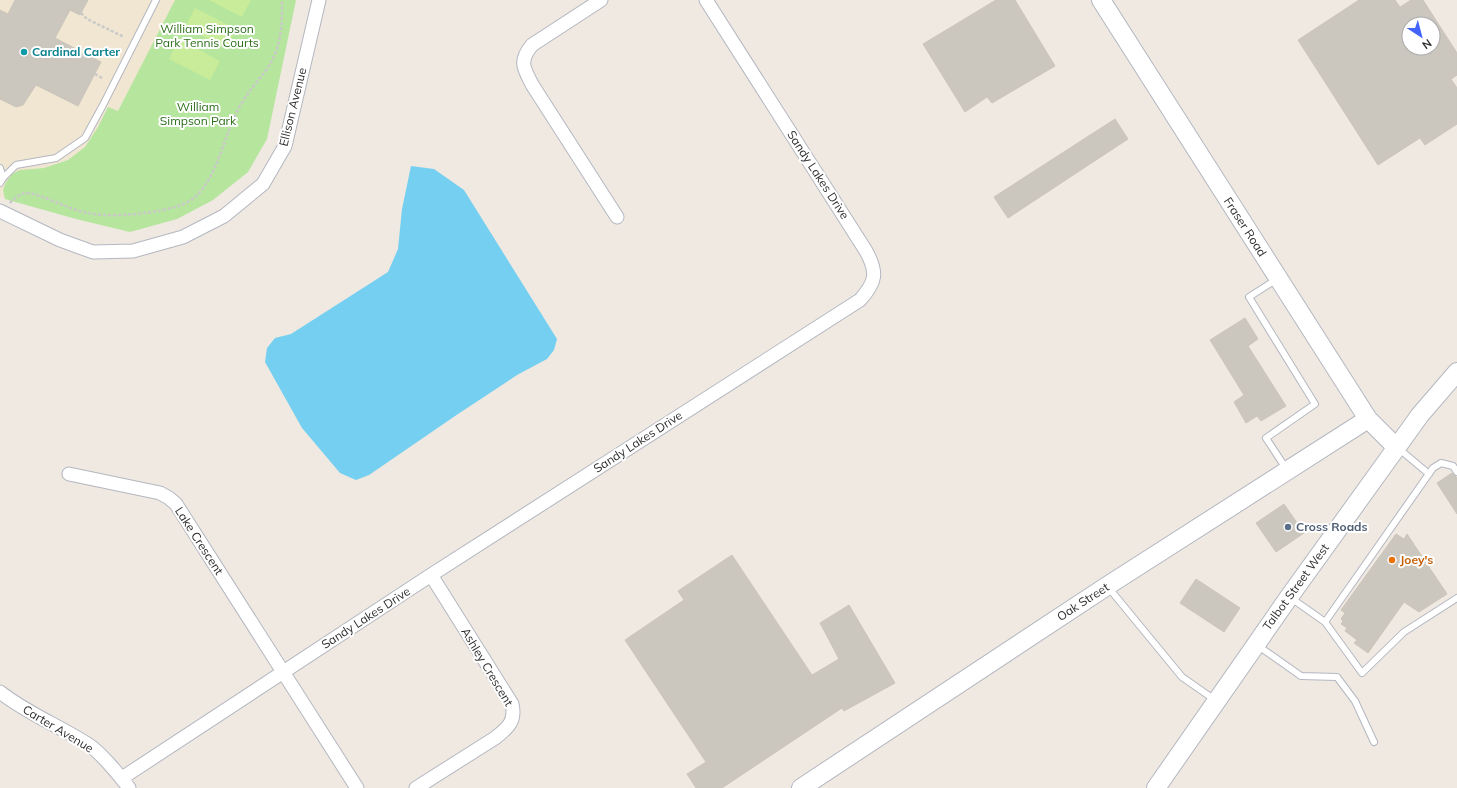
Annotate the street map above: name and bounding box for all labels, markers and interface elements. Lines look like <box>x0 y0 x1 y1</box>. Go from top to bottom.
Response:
north arrow <box>1401 16 1441 56</box>
park label: William Simpson Park Tennis Courts <box>155 21 259 50</box>
text: N <box>1419 36 1434 52</box>
place label: Cardinal Carter <box>32 44 120 59</box>
marker: Cardinal Carter <box>19 47 29 57</box>
street label: Ellison Avenue <box>276 66 310 148</box>
park label: William Simpson Park <box>160 99 237 128</box>
street label: Sandy Lakes Drive <box>784 128 853 222</box>
street label: Fraser Road <box>1221 194 1270 259</box>
street label: Sandy Lakes Drive <box>591 407 685 476</box>
street label: Lake Crescent <box>172 504 227 578</box>
place label: Cross Roads <box>1296 519 1368 534</box>
marker: Cross Roads <box>1283 522 1293 532</box>
street label: Talbot Street West <box>1259 541 1332 633</box>
place label: Joey's <box>1400 552 1433 567</box>
marker: Joey's <box>1387 555 1397 565</box>
street label: Oak Street <box>1054 579 1112 624</box>
street label: Sandy Lakes Drive <box>319 583 413 652</box>
street label: Ashley Crescent <box>458 625 517 709</box>
street label: Carter Avenue <box>20 702 96 756</box>

